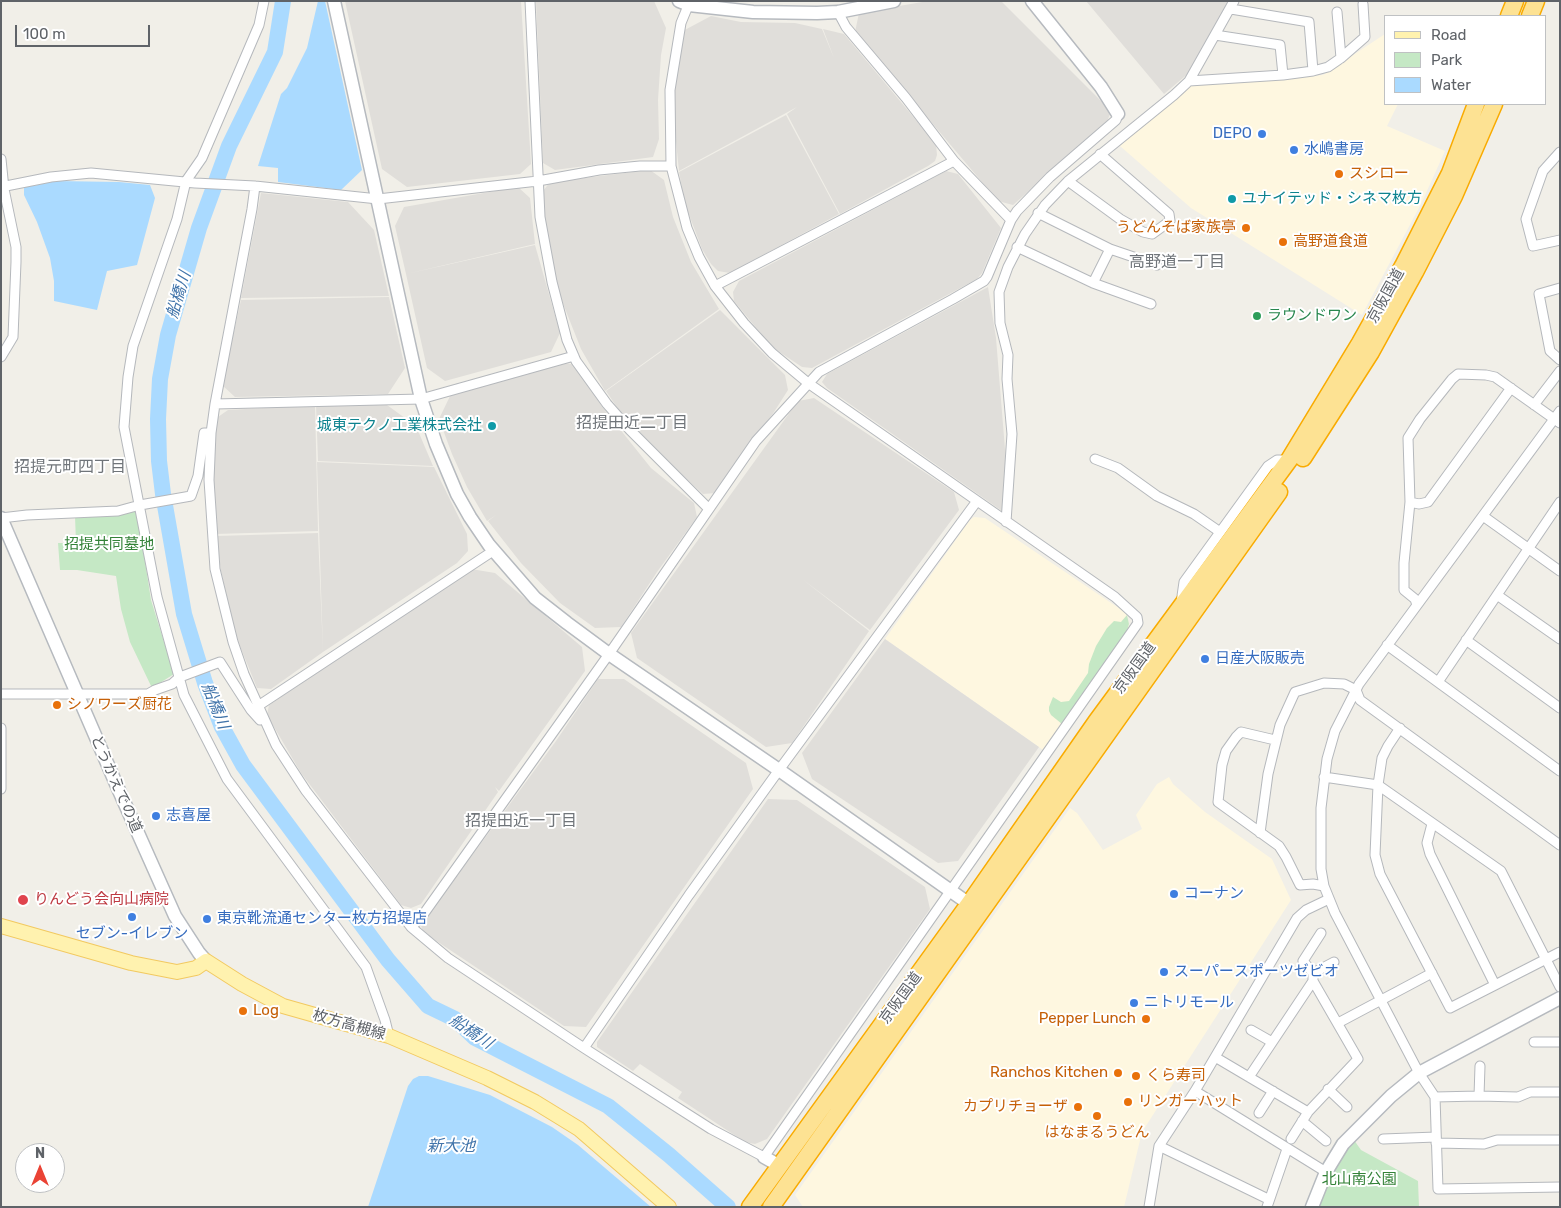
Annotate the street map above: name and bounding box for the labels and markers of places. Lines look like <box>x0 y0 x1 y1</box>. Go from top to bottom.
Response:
place label: DEPO <box>1213 125 1252 143</box>
marker: DEPO <box>1256 128 1268 140</box>
place label: 水嶋書房 <box>1304 141 1364 159</box>
marker: 水嶋書房 <box>1288 144 1300 156</box>
place label: スシロー <box>1349 165 1409 183</box>
marker: スシロー <box>1333 168 1345 180</box>
place label: ユナイテッド・シネマ枚方 <box>1242 190 1422 208</box>
marker: ユナイテッド・シネマ枚方 <box>1226 193 1238 205</box>
place label: うどんそば家族亭 <box>1116 219 1236 237</box>
marker: うどんそば家族亭 <box>1240 222 1252 234</box>
place label: 高野道食道 <box>1293 233 1368 251</box>
marker: 高野道食道 <box>1277 236 1289 248</box>
place label: ラウンドワン <box>1267 307 1357 325</box>
marker: ラウンドワン <box>1251 310 1263 322</box>
place label: 城東テクノ工業株式会社 <box>317 417 482 435</box>
marker: 城東テクノ工業株式会社 <box>486 420 498 432</box>
place label: 日産大阪販売 <box>1215 650 1305 668</box>
marker: 日産大阪販売 <box>1199 653 1211 665</box>
place label: シノワーズ厨花 <box>67 696 172 714</box>
marker: シノワーズ厨花 <box>51 699 63 711</box>
place label: 志喜屋 <box>166 807 211 825</box>
marker: 志喜屋 <box>150 810 162 822</box>
place label: コーナン <box>1184 885 1244 903</box>
marker: コーナン <box>1168 888 1180 900</box>
place label: りんどう会向山病院 <box>34 891 169 909</box>
marker: りんどう会向山病院 <box>16 893 30 907</box>
place label: 東京靴流通センター枚方招堤店 <box>217 910 427 928</box>
marker: セブン-イレブン <box>126 911 138 923</box>
marker: 東京靴流通センター枚方招堤店 <box>201 913 213 925</box>
place label: セブン-イレブン <box>76 925 188 943</box>
place label: スーパースポーツゼビオ <box>1174 963 1339 981</box>
marker: スーパースポーツゼビオ <box>1158 966 1170 978</box>
place label: ニトリモール <box>1144 994 1234 1012</box>
marker: ニトリモール <box>1128 997 1140 1009</box>
place label: Log <box>253 1002 279 1020</box>
marker: Log <box>237 1005 249 1017</box>
place label: Pepper Lunch <box>1039 1010 1136 1028</box>
marker: Pepper Lunch <box>1140 1013 1152 1025</box>
place label: Ranchos Kitchen <box>990 1064 1108 1082</box>
marker: Ranchos Kitchen <box>1112 1067 1124 1079</box>
place label: くら寿司 <box>1146 1067 1206 1085</box>
marker: くら寿司 <box>1130 1070 1142 1082</box>
place label: リンガーハット <box>1138 1093 1243 1111</box>
marker: リンガーハット <box>1122 1096 1134 1108</box>
place label: カプリチョーザ <box>963 1098 1068 1116</box>
marker: カプリチョーザ <box>1072 1101 1084 1113</box>
marker: はなまるうどん <box>1091 1110 1103 1122</box>
place label: はなまるうどん <box>1045 1124 1149 1142</box>

